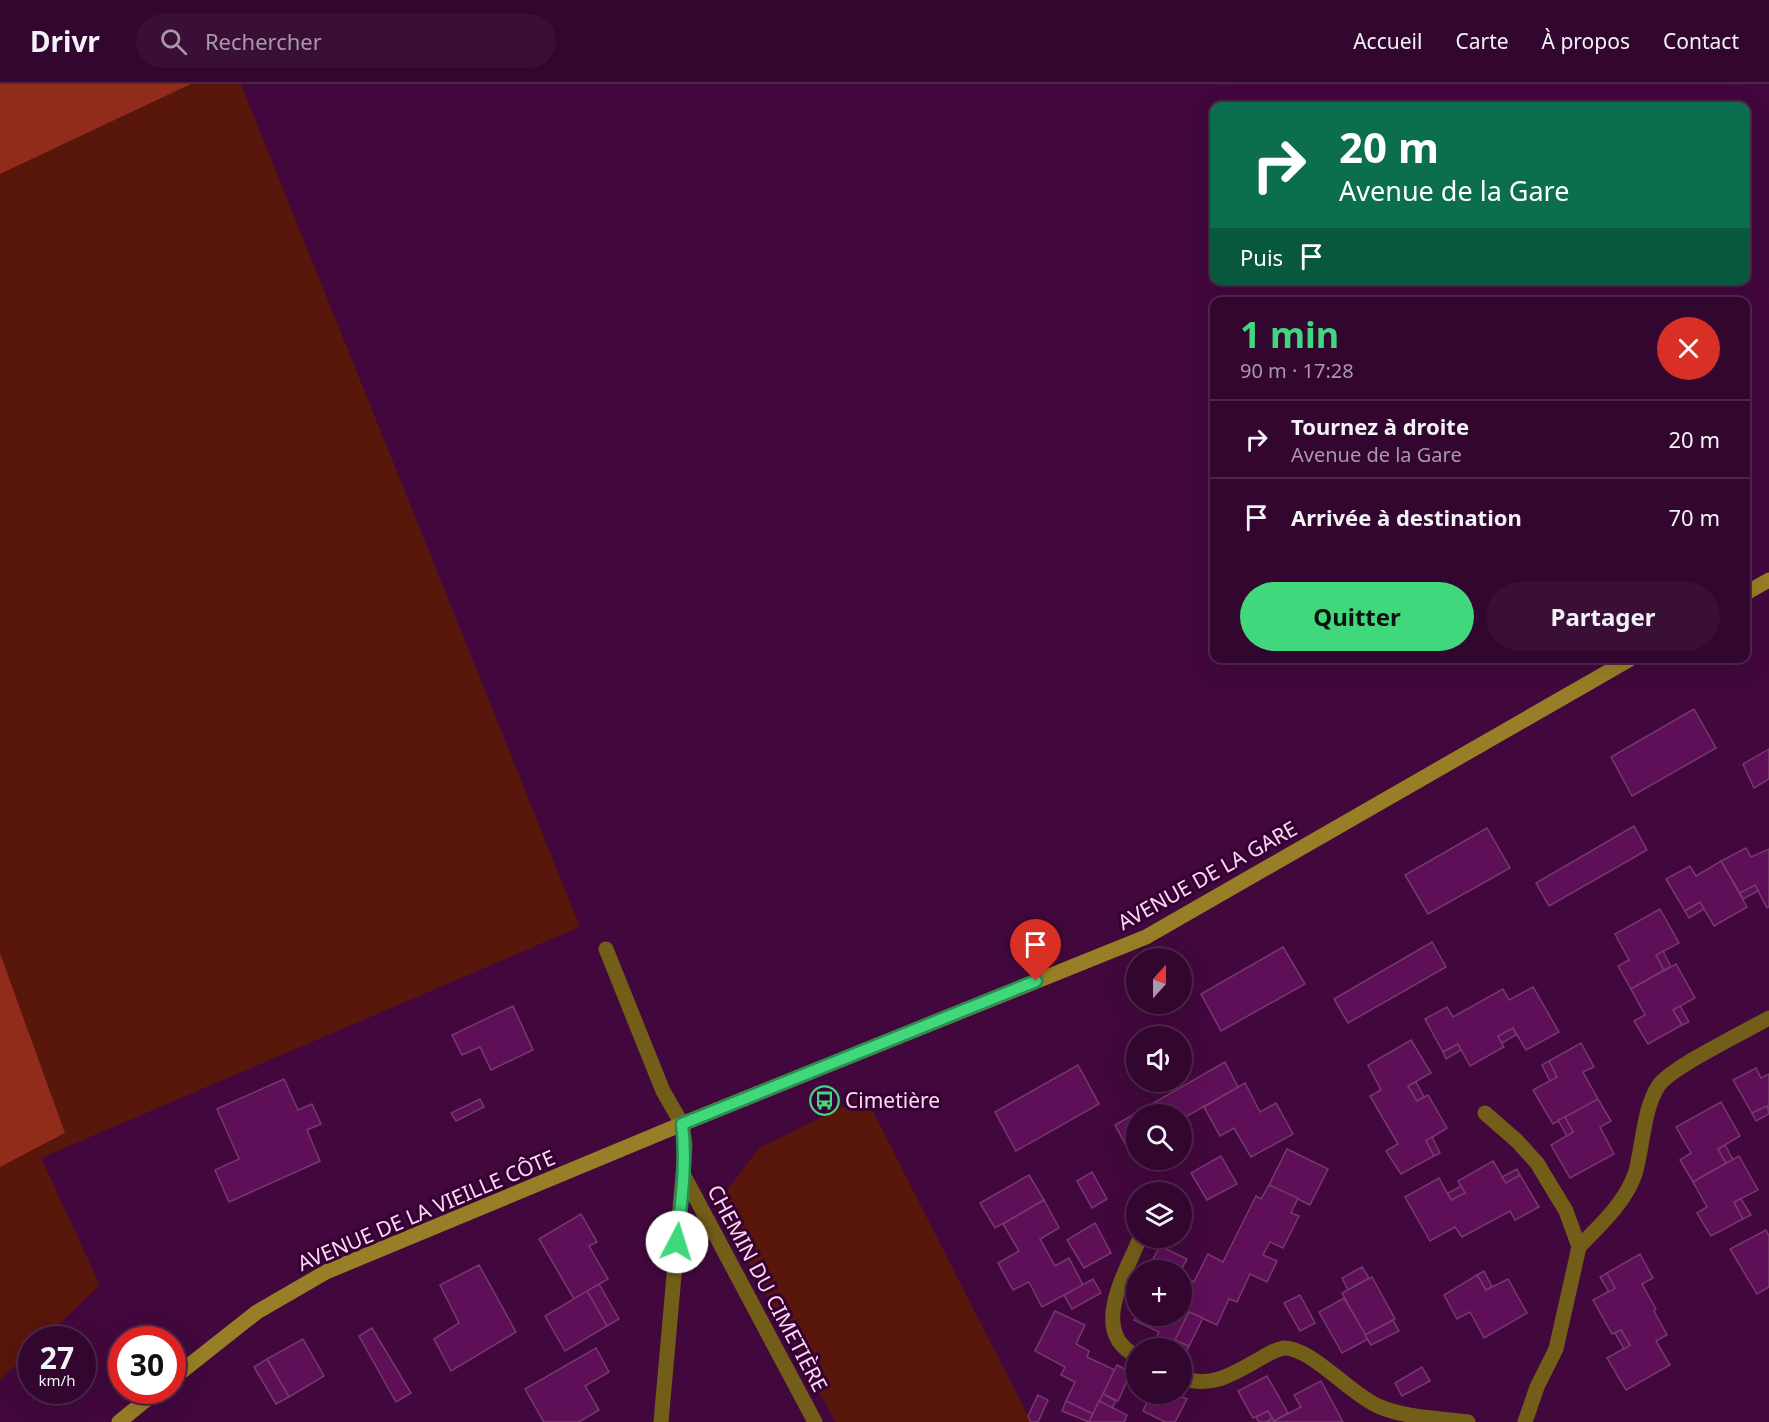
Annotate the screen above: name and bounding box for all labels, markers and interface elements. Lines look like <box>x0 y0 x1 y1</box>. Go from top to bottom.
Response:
search box <box>136 14 556 68</box>
text: Drivr <box>30 22 100 60</box>
icon: search <box>157 25 190 58</box>
text: Rechercher <box>205 26 322 56</box>
text: Accueil <box>1353 27 1422 55</box>
text: Carte <box>1455 27 1509 55</box>
text: À propos <box>1542 27 1630 55</box>
text: Contact <box>1663 27 1739 55</box>
text: 20 m <box>1339 118 1439 175</box>
icon: right <box>1240 126 1318 204</box>
text: Avenue de la Gare <box>1339 172 1569 209</box>
icon: arrive <box>1295 240 1328 273</box>
text: Puis <box>1240 242 1283 272</box>
text: 1 min <box>1240 310 1339 359</box>
button: close <box>1657 317 1720 380</box>
text: 90 m · 17:28 <box>1240 357 1354 384</box>
text: Tournez à droite <box>1291 411 1469 441</box>
icon: right <box>1240 423 1273 456</box>
text: 20 m <box>1669 424 1720 454</box>
text: Avenue de la Gare <box>1291 441 1462 468</box>
icon: arrive <box>1240 501 1273 534</box>
text: Arrivée à destination <box>1291 502 1522 532</box>
text: 70 m <box>1669 502 1720 532</box>
button: Quitter <box>1240 582 1474 651</box>
button: Partager <box>1486 582 1720 651</box>
street label: AVENUE DE LA GARE <box>1112 814 1302 936</box>
pin <box>1010 919 1061 981</box>
icon: arrive <box>1019 928 1052 961</box>
north arrow <box>1126 948 1192 1014</box>
map controls <box>1126 948 1192 1404</box>
button: sound <box>1126 1026 1192 1092</box>
bus stop icon: Cimetière <box>808 1084 840 1116</box>
place label: Cimetière <box>845 1086 940 1114</box>
button: search <box>1126 1104 1192 1170</box>
street label: AVENUE DE LA VIEILLE CÔTE <box>293 1143 559 1277</box>
street label: CHEMIN DU CIMETIÈRE <box>702 1180 834 1396</box>
button: layers <box>1126 1182 1192 1248</box>
position arrow <box>645 1210 709 1274</box>
button: + <box>1126 1260 1192 1326</box>
speed limit sign: 30 <box>108 1326 186 1404</box>
text: 27 <box>40 1337 74 1378</box>
button: − <box>1126 1338 1192 1404</box>
text: km/h <box>39 1370 75 1390</box>

